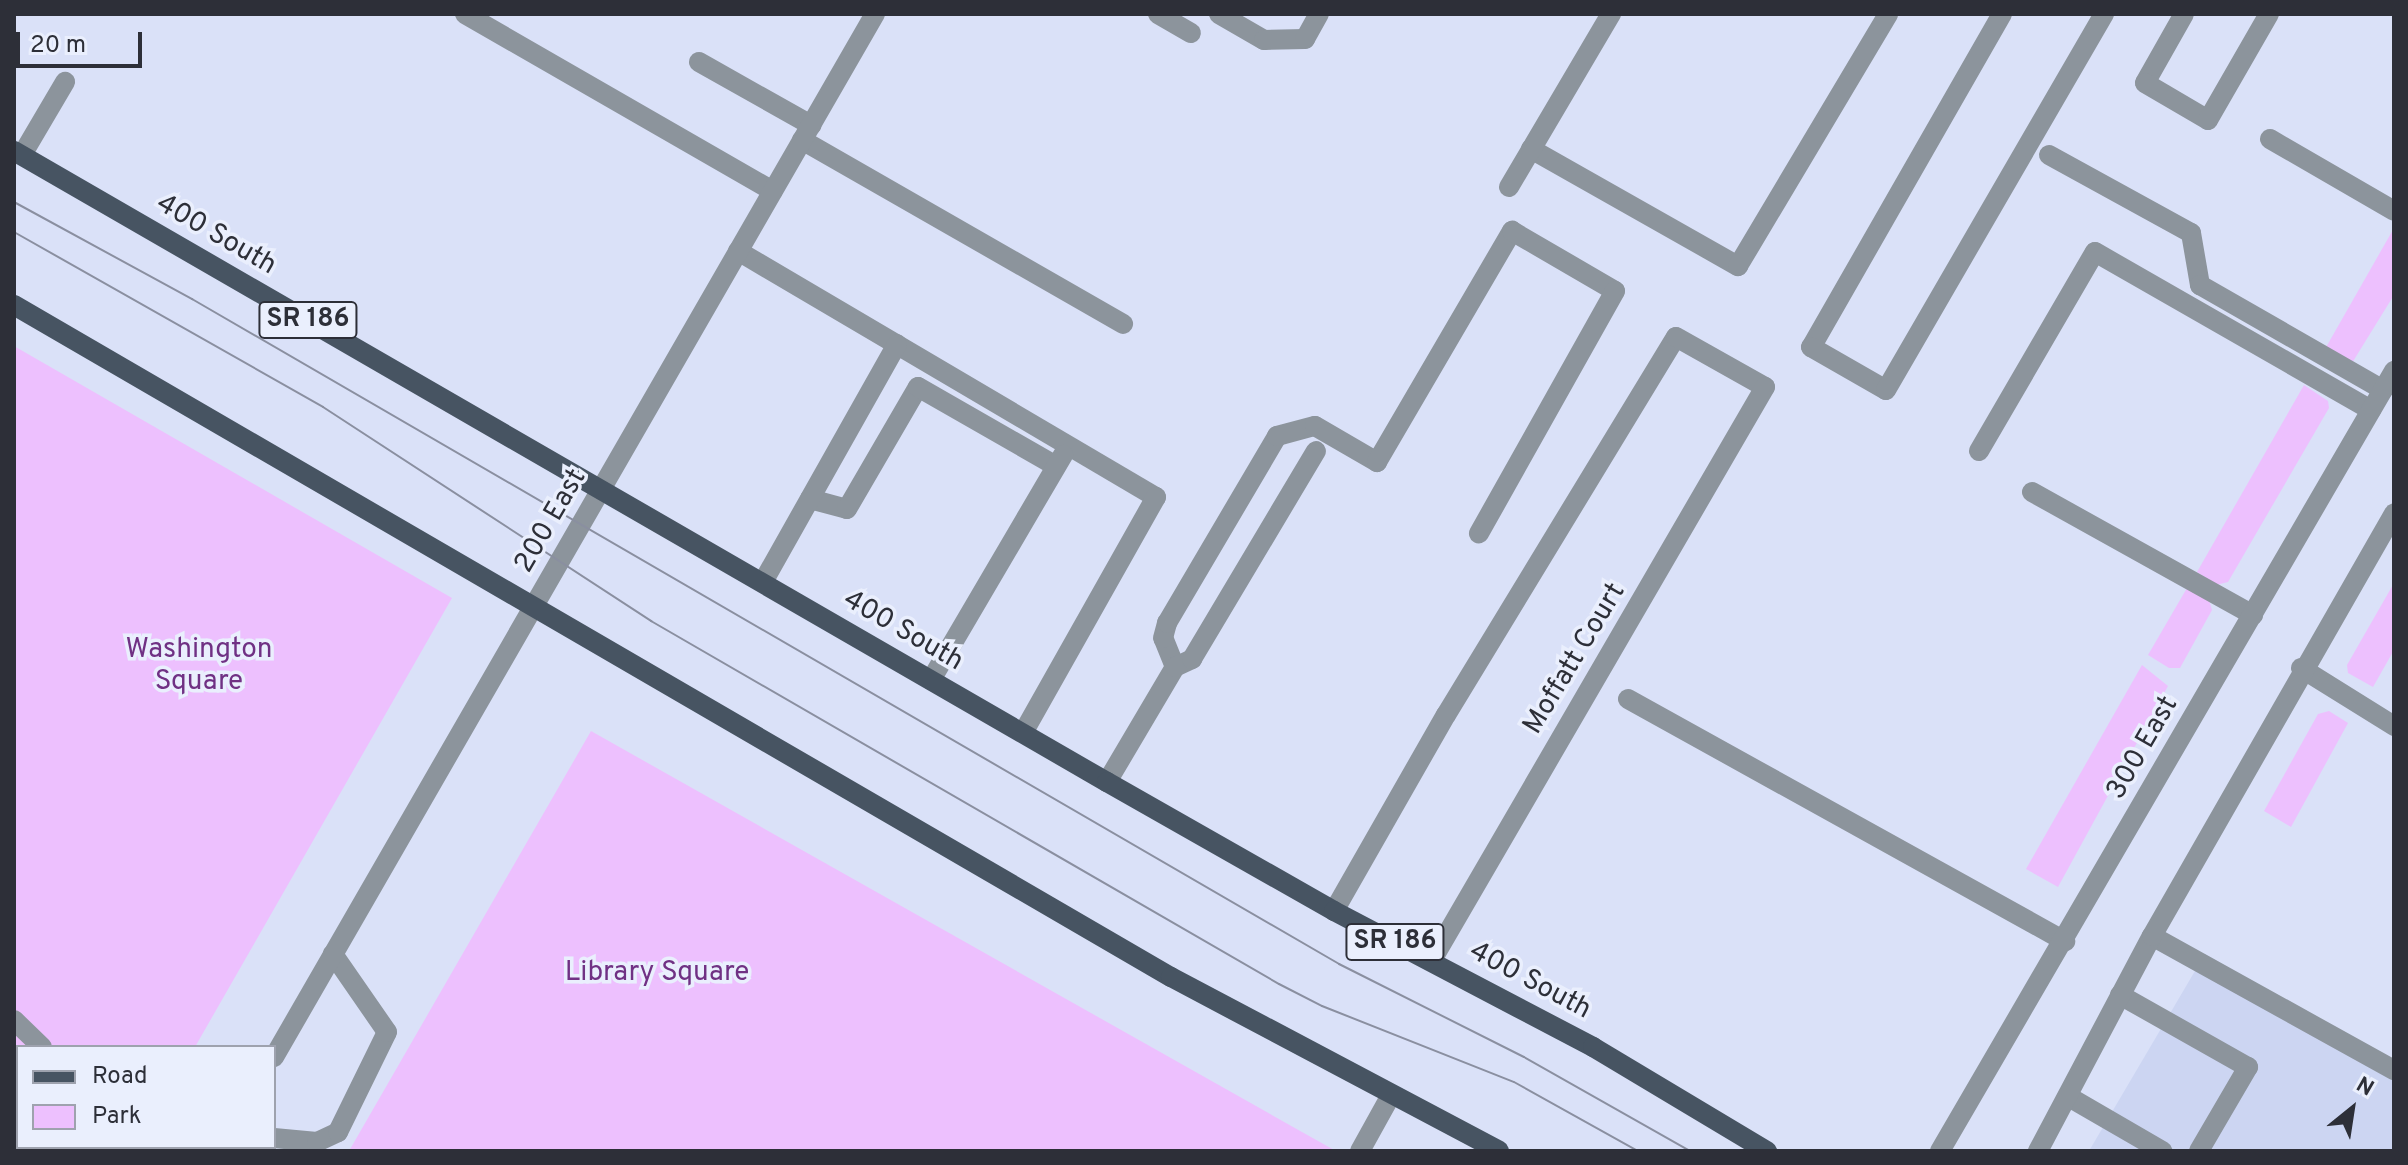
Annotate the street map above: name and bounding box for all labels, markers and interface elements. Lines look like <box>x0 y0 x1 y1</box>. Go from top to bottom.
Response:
scale bar <box>20 16 146 66</box>
text: 20 m <box>30 31 86 61</box>
street label: 400 South <box>150 187 282 283</box>
road number: SR 186 <box>258 298 358 342</box>
street label: 200 East <box>508 463 594 579</box>
street label: Moffatt Court <box>1517 577 1633 741</box>
street label: 400 South <box>837 583 969 679</box>
park label: Washington Square <box>125 633 273 699</box>
street label: 300 East <box>2100 690 2186 806</box>
road number: SR 186 <box>1345 920 1445 964</box>
street label: 400 South <box>1463 935 1597 1027</box>
park label: Library Square <box>565 956 749 990</box>
legend <box>16 1045 276 1149</box>
text: Road <box>92 1062 148 1092</box>
north arrow <box>2312 1069 2392 1149</box>
text: N <box>2351 1072 2378 1103</box>
text: Park <box>92 1102 142 1132</box>

